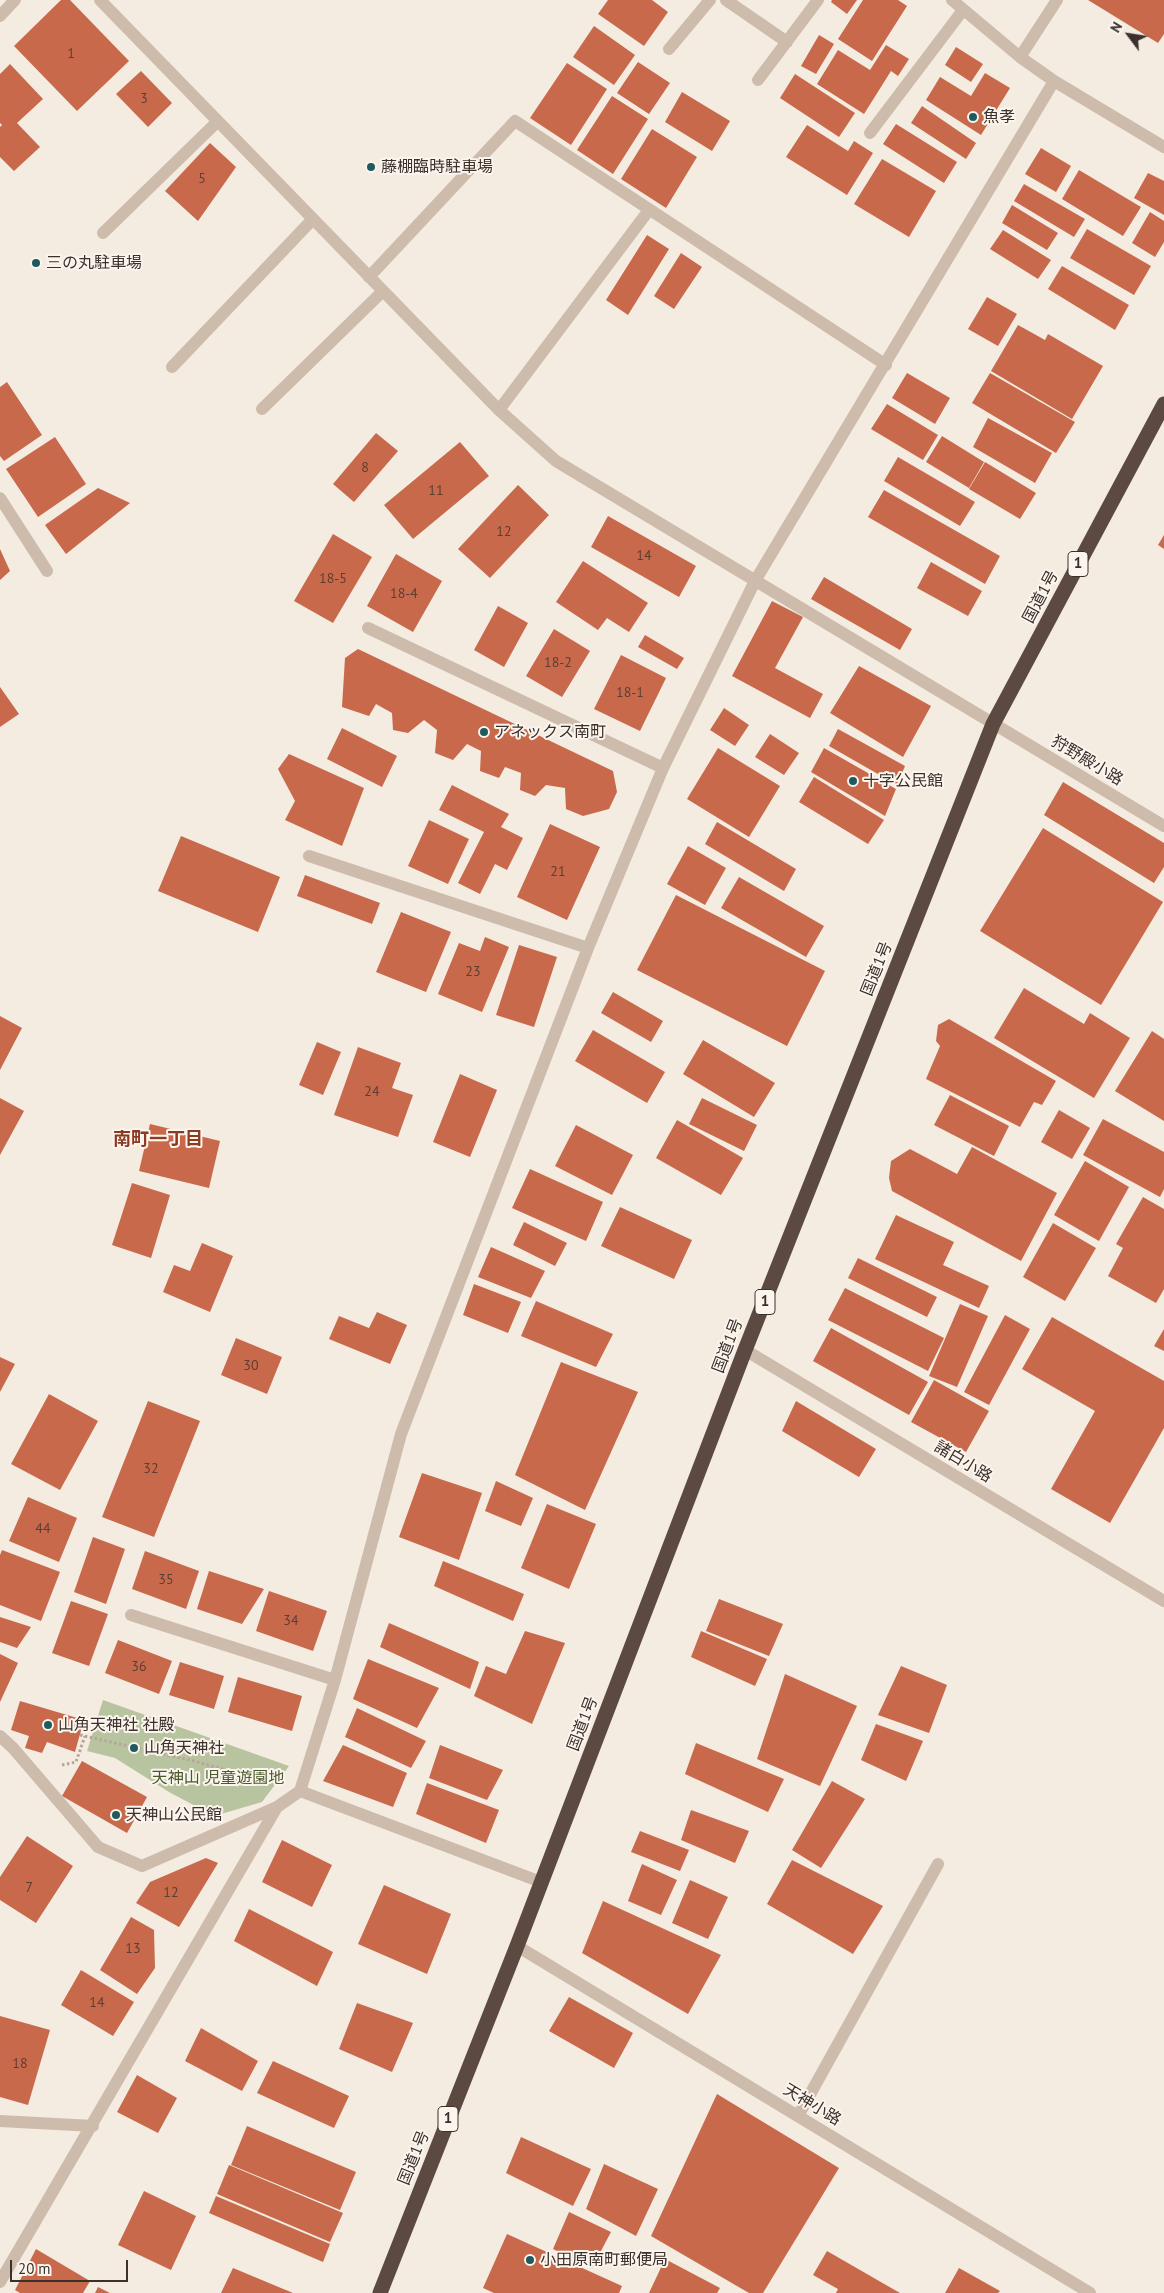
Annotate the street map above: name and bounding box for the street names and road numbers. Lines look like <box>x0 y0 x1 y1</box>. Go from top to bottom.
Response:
road number: 1 <box>1068 552 1088 576</box>
street label: 国道1号 <box>1019 567 1063 627</box>
street label: 狩野殿小路 <box>1048 732 1126 790</box>
street label: 国道1号 <box>857 939 897 999</box>
road number: 1 <box>755 1290 775 1314</box>
street label: 国道1号 <box>709 1316 747 1376</box>
street label: 諸白小路 <box>931 1437 995 1487</box>
street label: 国道1号 <box>564 1694 602 1754</box>
street label: 天神小路 <box>780 2080 844 2130</box>
road number: 1 <box>438 2106 458 2132</box>
street label: 国道1号 <box>394 2128 434 2188</box>

